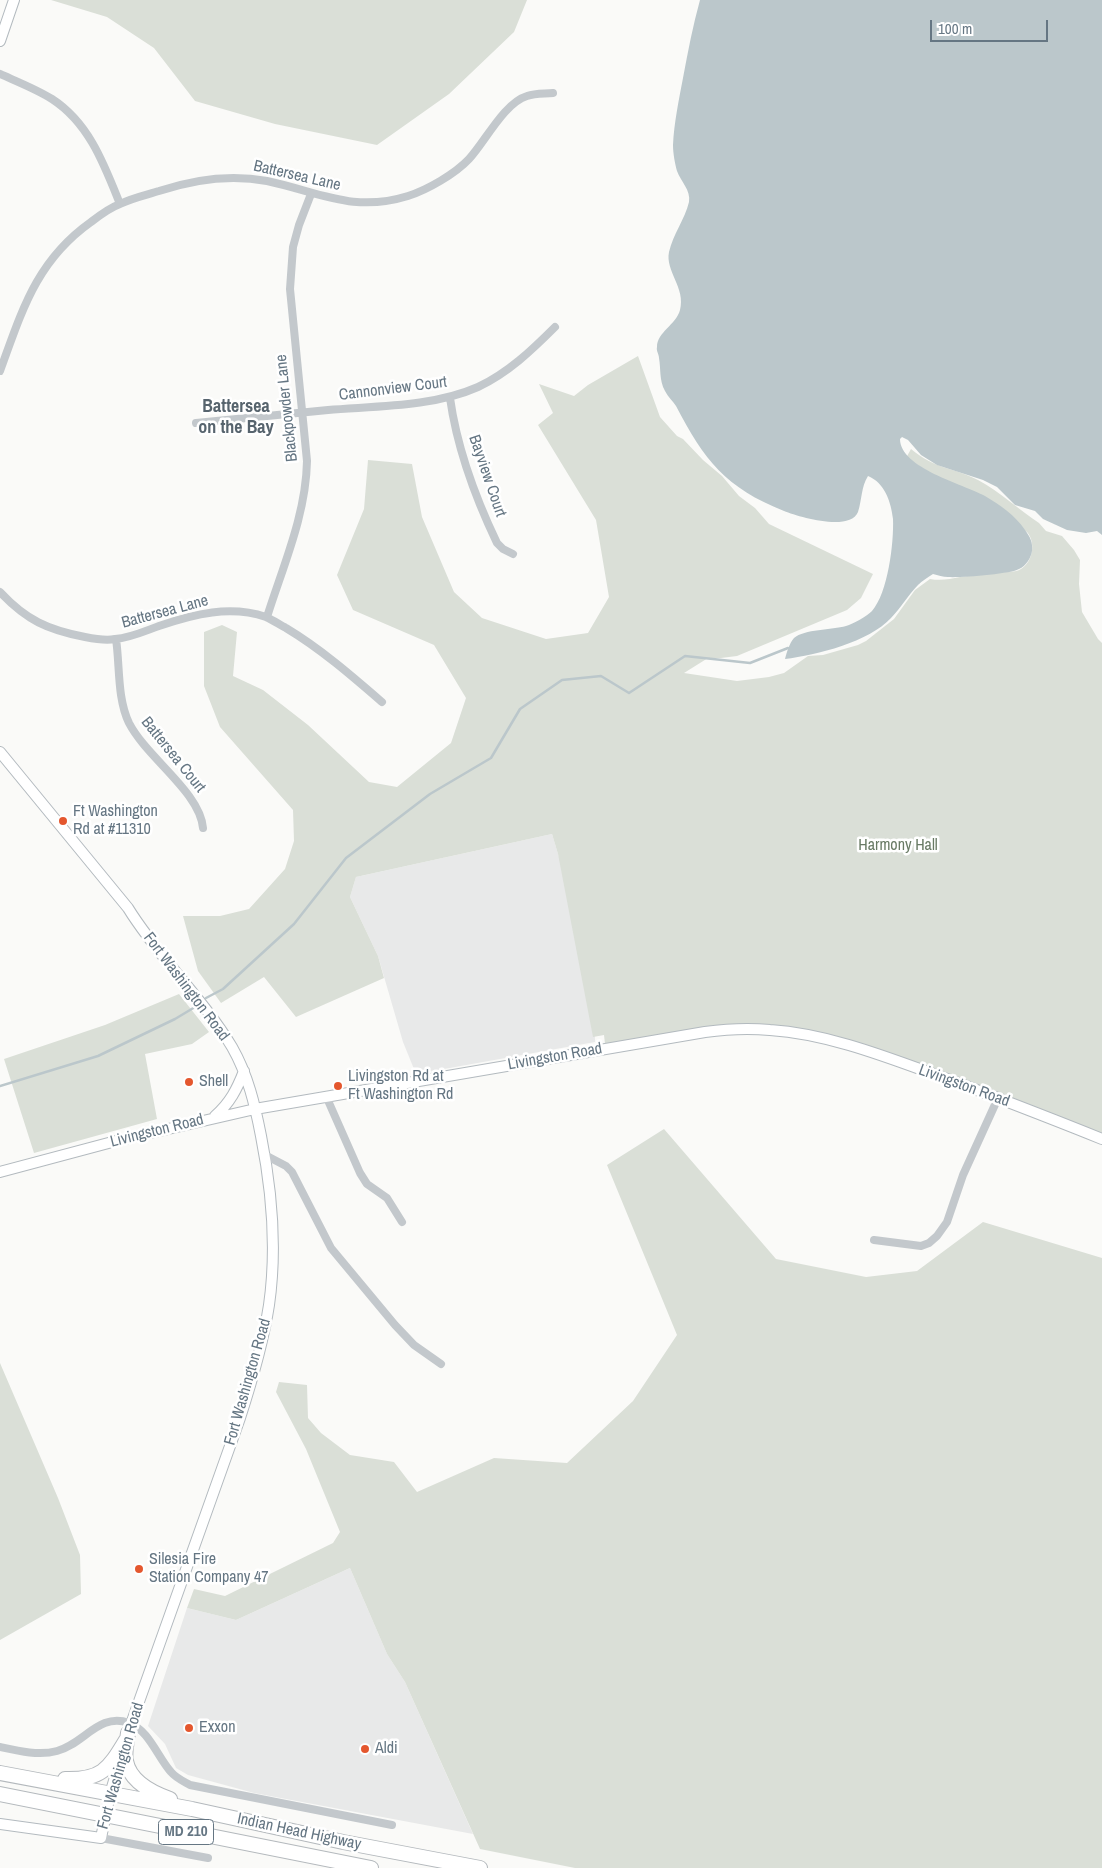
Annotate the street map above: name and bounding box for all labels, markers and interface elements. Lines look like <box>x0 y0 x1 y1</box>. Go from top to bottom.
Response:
scale bar <box>932 10 1050 42</box>
text: 100 m <box>938 18 972 39</box>
street label: Battersea Lane <box>251 157 343 195</box>
street label: Blackpowder Lane <box>272 353 302 463</box>
street label: Cannonview Court <box>338 373 448 405</box>
district label: Battersea on the Bay <box>198 396 274 438</box>
street label: Bayview Court <box>464 433 510 519</box>
street label: Battersea Lane <box>120 591 210 633</box>
street label: Battersea Court <box>137 713 209 797</box>
place label: Ft Washington Rd at #11310 <box>73 802 158 840</box>
marker: Ft Washington Rd at #11310 <box>57 815 69 827</box>
park label: Harmony Hall <box>858 836 938 856</box>
street label: Fort Washington Road <box>139 929 233 1045</box>
street label: Livingston Road <box>506 1039 604 1075</box>
street label: Livingston Road <box>916 1061 1012 1111</box>
place label: Livingston Rd at Ft Washington Rd <box>348 1067 453 1105</box>
place label: Shell <box>199 1072 228 1092</box>
marker: Shell <box>183 1076 195 1088</box>
marker: Livingston Rd at Ft Washington Rd <box>332 1080 344 1092</box>
street label: Livingston Road <box>108 1110 206 1152</box>
street label: Fort Washington Road <box>221 1316 275 1448</box>
place label: Silesia Fire Station Company 47 <box>149 1550 269 1588</box>
marker: Silesia Fire Station Company 47 <box>133 1563 145 1575</box>
street label: Fort Washington Road <box>94 1700 148 1832</box>
place label: Exxon <box>199 1718 235 1738</box>
marker: Exxon <box>183 1722 195 1734</box>
place label: Aldi <box>375 1739 398 1759</box>
marker: Aldi <box>359 1743 371 1755</box>
street label: Indian Head Highway <box>235 1809 363 1855</box>
road number: MD 210 <box>158 1820 214 1844</box>

